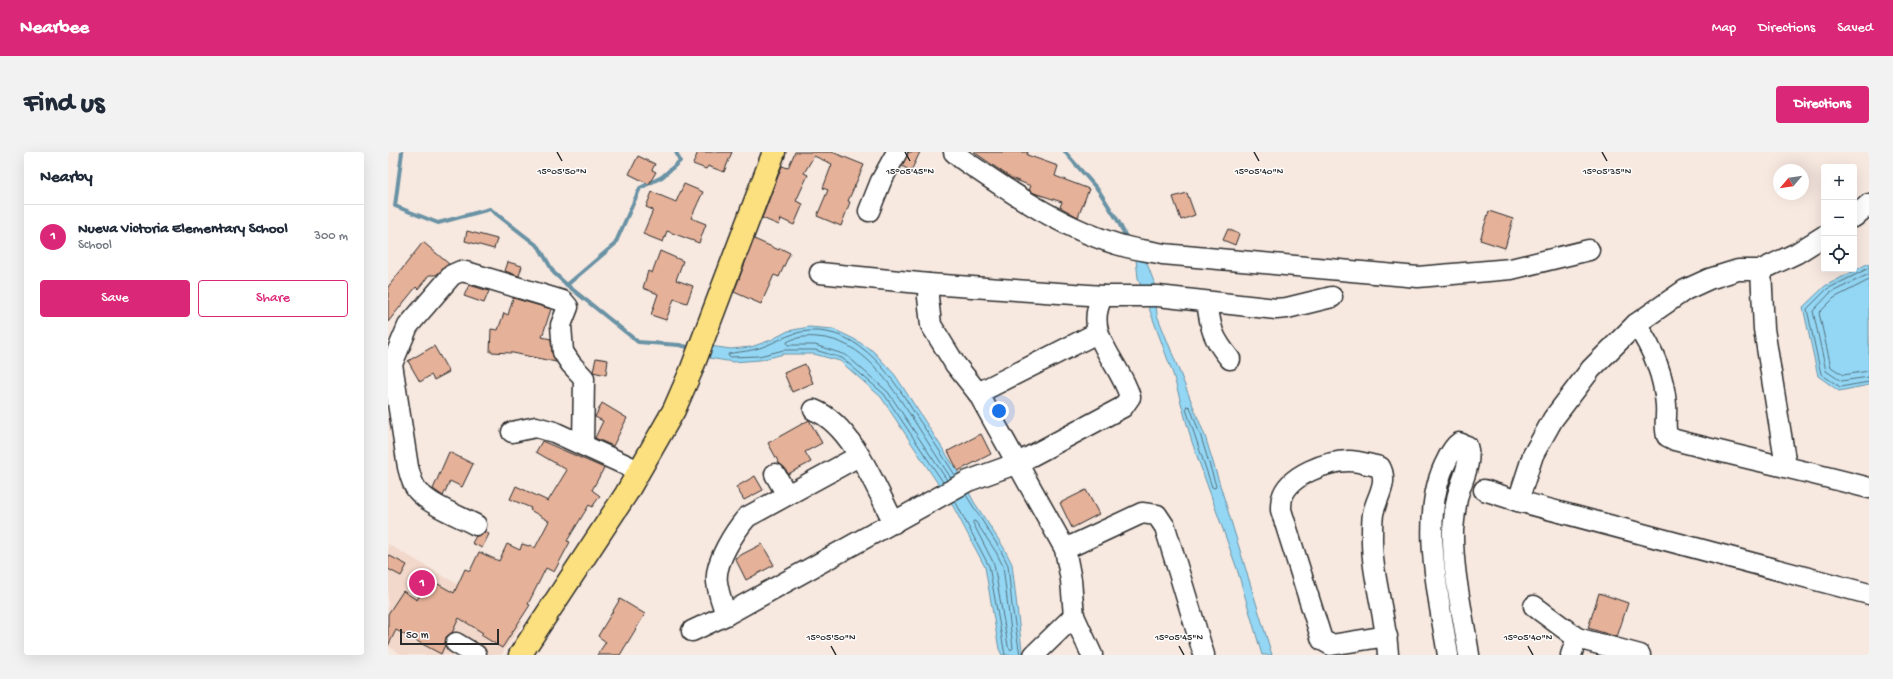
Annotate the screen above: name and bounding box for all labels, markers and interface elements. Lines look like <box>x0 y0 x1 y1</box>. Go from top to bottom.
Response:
text: Nearbee <box>20 17 89 40</box>
text: Map <box>1712 20 1736 37</box>
text: Directions <box>1758 20 1815 37</box>
text: Saved <box>1837 20 1873 37</box>
button: Directions <box>1776 86 1869 123</box>
text: Find us <box>24 88 104 121</box>
north arrow <box>1773 164 1809 200</box>
map controls <box>1821 164 1857 272</box>
button: + <box>1821 164 1857 200</box>
text: 15°05'50"N <box>537 166 587 178</box>
text: 15°05'45"N <box>885 166 934 178</box>
text: 15°05'40"N <box>1234 166 1284 178</box>
text: 15°05'35"N <box>1582 166 1632 178</box>
text: Nearby <box>40 168 93 188</box>
button: − <box>1821 200 1857 236</box>
text: Nueva Victoria Elementary School <box>78 220 288 238</box>
text: 1 <box>50 229 56 244</box>
text: 300 m <box>314 229 348 244</box>
button: locate <box>1821 236 1857 272</box>
text: School <box>78 238 112 253</box>
button: Save <box>40 280 190 317</box>
button: Share <box>198 280 348 317</box>
your location <box>989 401 1009 421</box>
pin: 1 <box>409 568 435 598</box>
scale bar <box>400 627 499 646</box>
text: 50 m <box>406 630 428 642</box>
text: 15°05'50"N <box>806 632 856 644</box>
text: 15°05'45"N <box>1154 632 1203 644</box>
text: 15°05'40"N <box>1503 632 1553 644</box>

